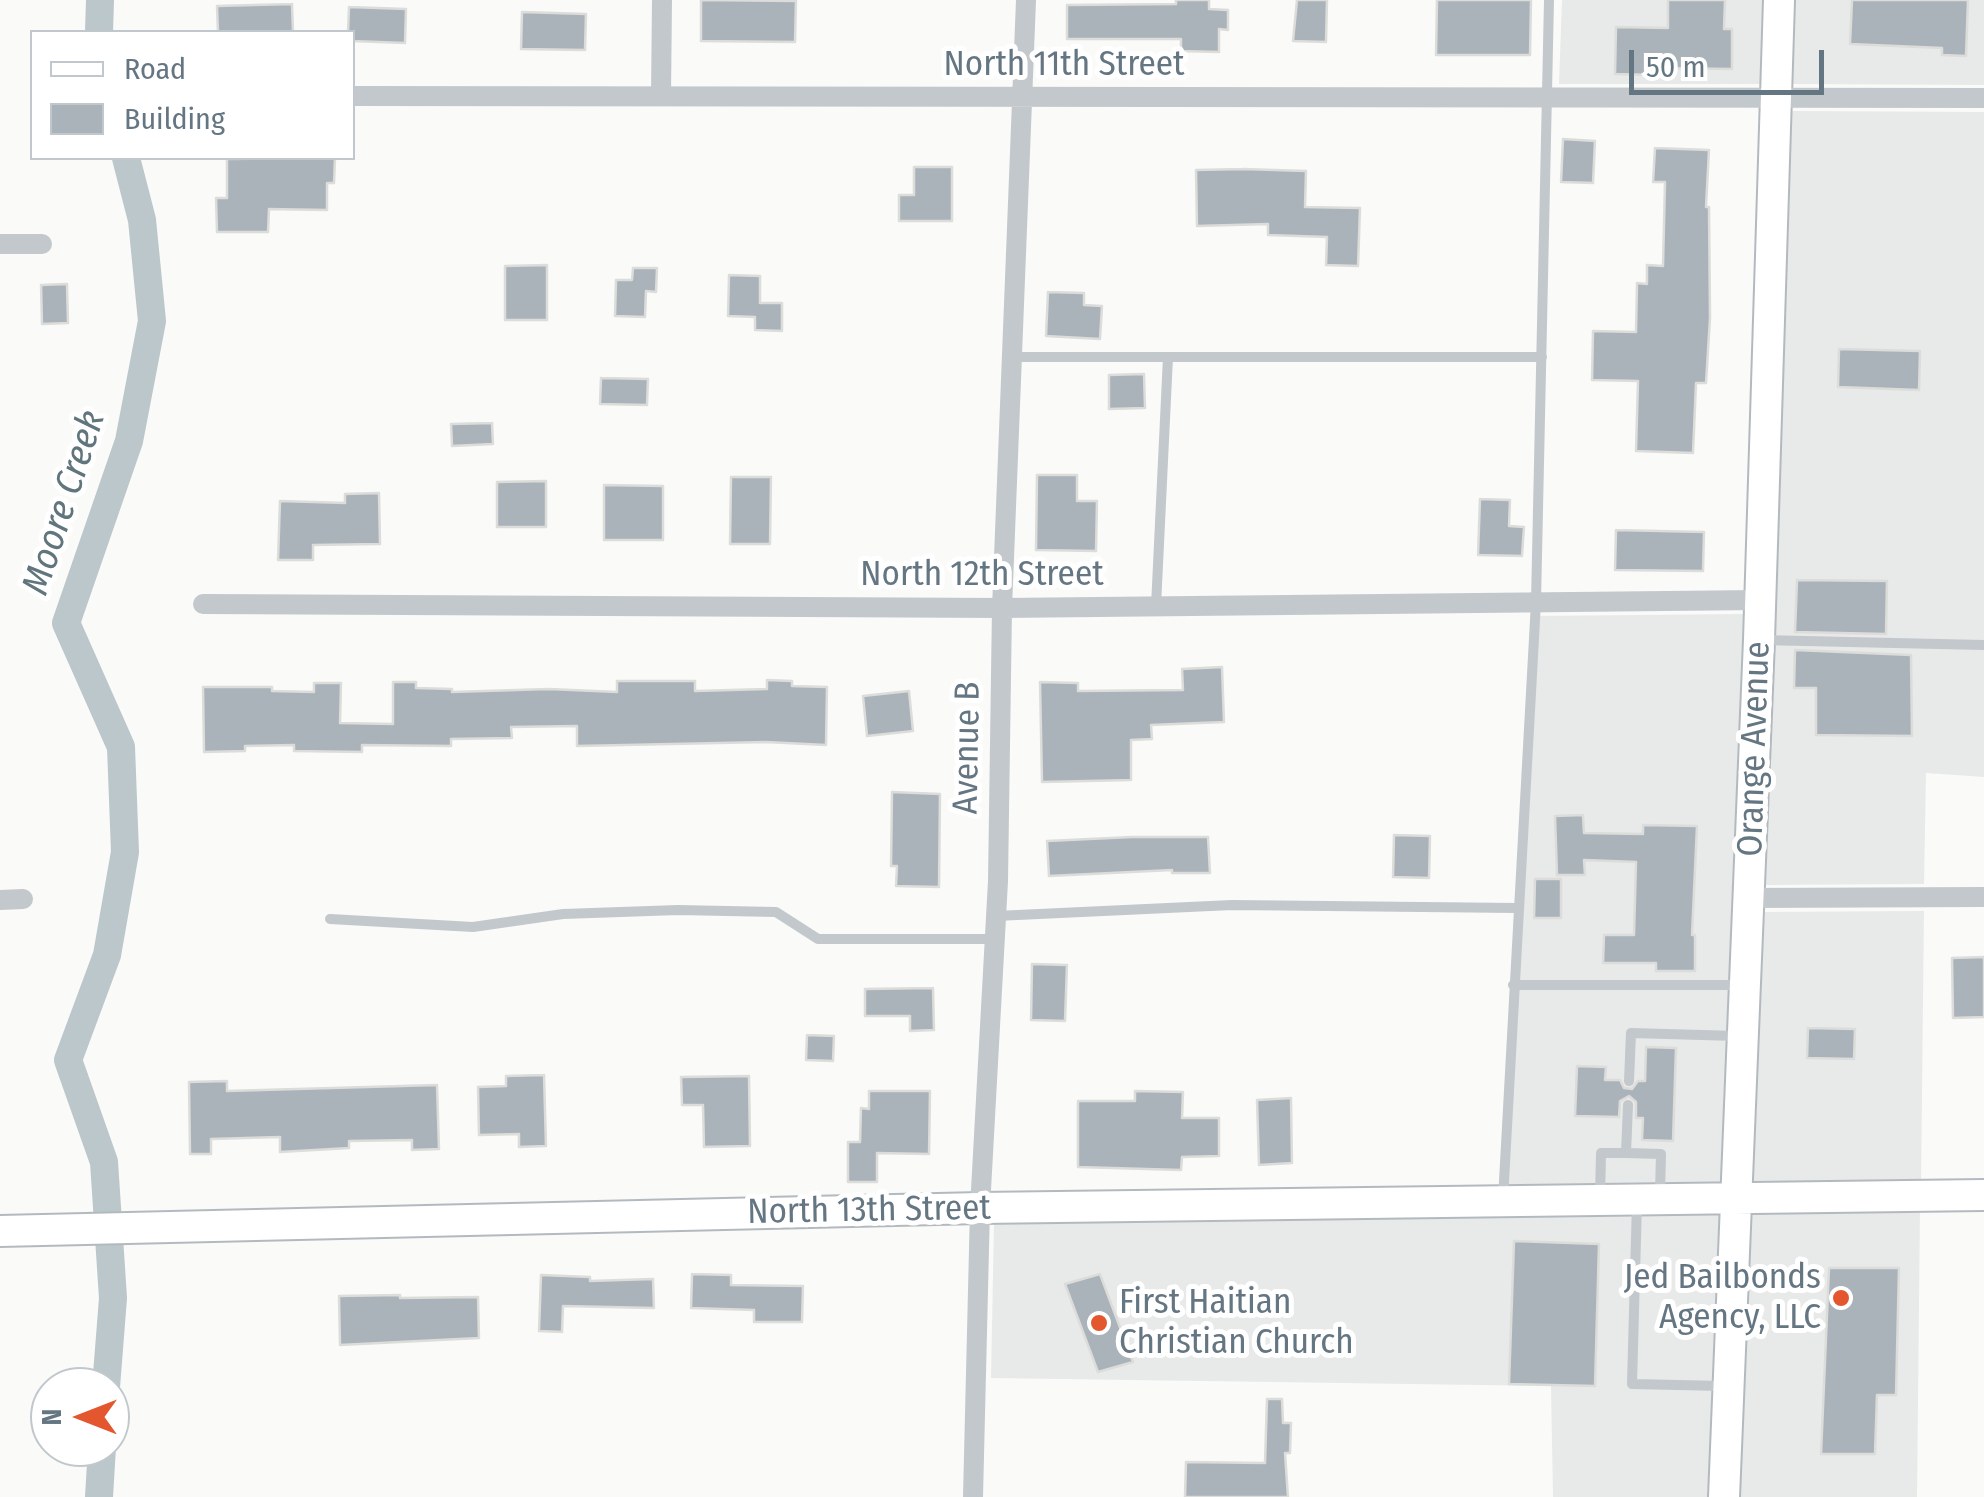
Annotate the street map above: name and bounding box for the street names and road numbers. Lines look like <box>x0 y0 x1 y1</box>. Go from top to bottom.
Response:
street label: North 11th Street <box>944 44 1184 86</box>
street label: North 12th Street <box>860 554 1104 596</box>
street label: Orange Avenue <box>1730 641 1780 857</box>
street label: Avenue B <box>946 681 990 815</box>
street label: North 13th Street <box>747 1188 991 1234</box>

